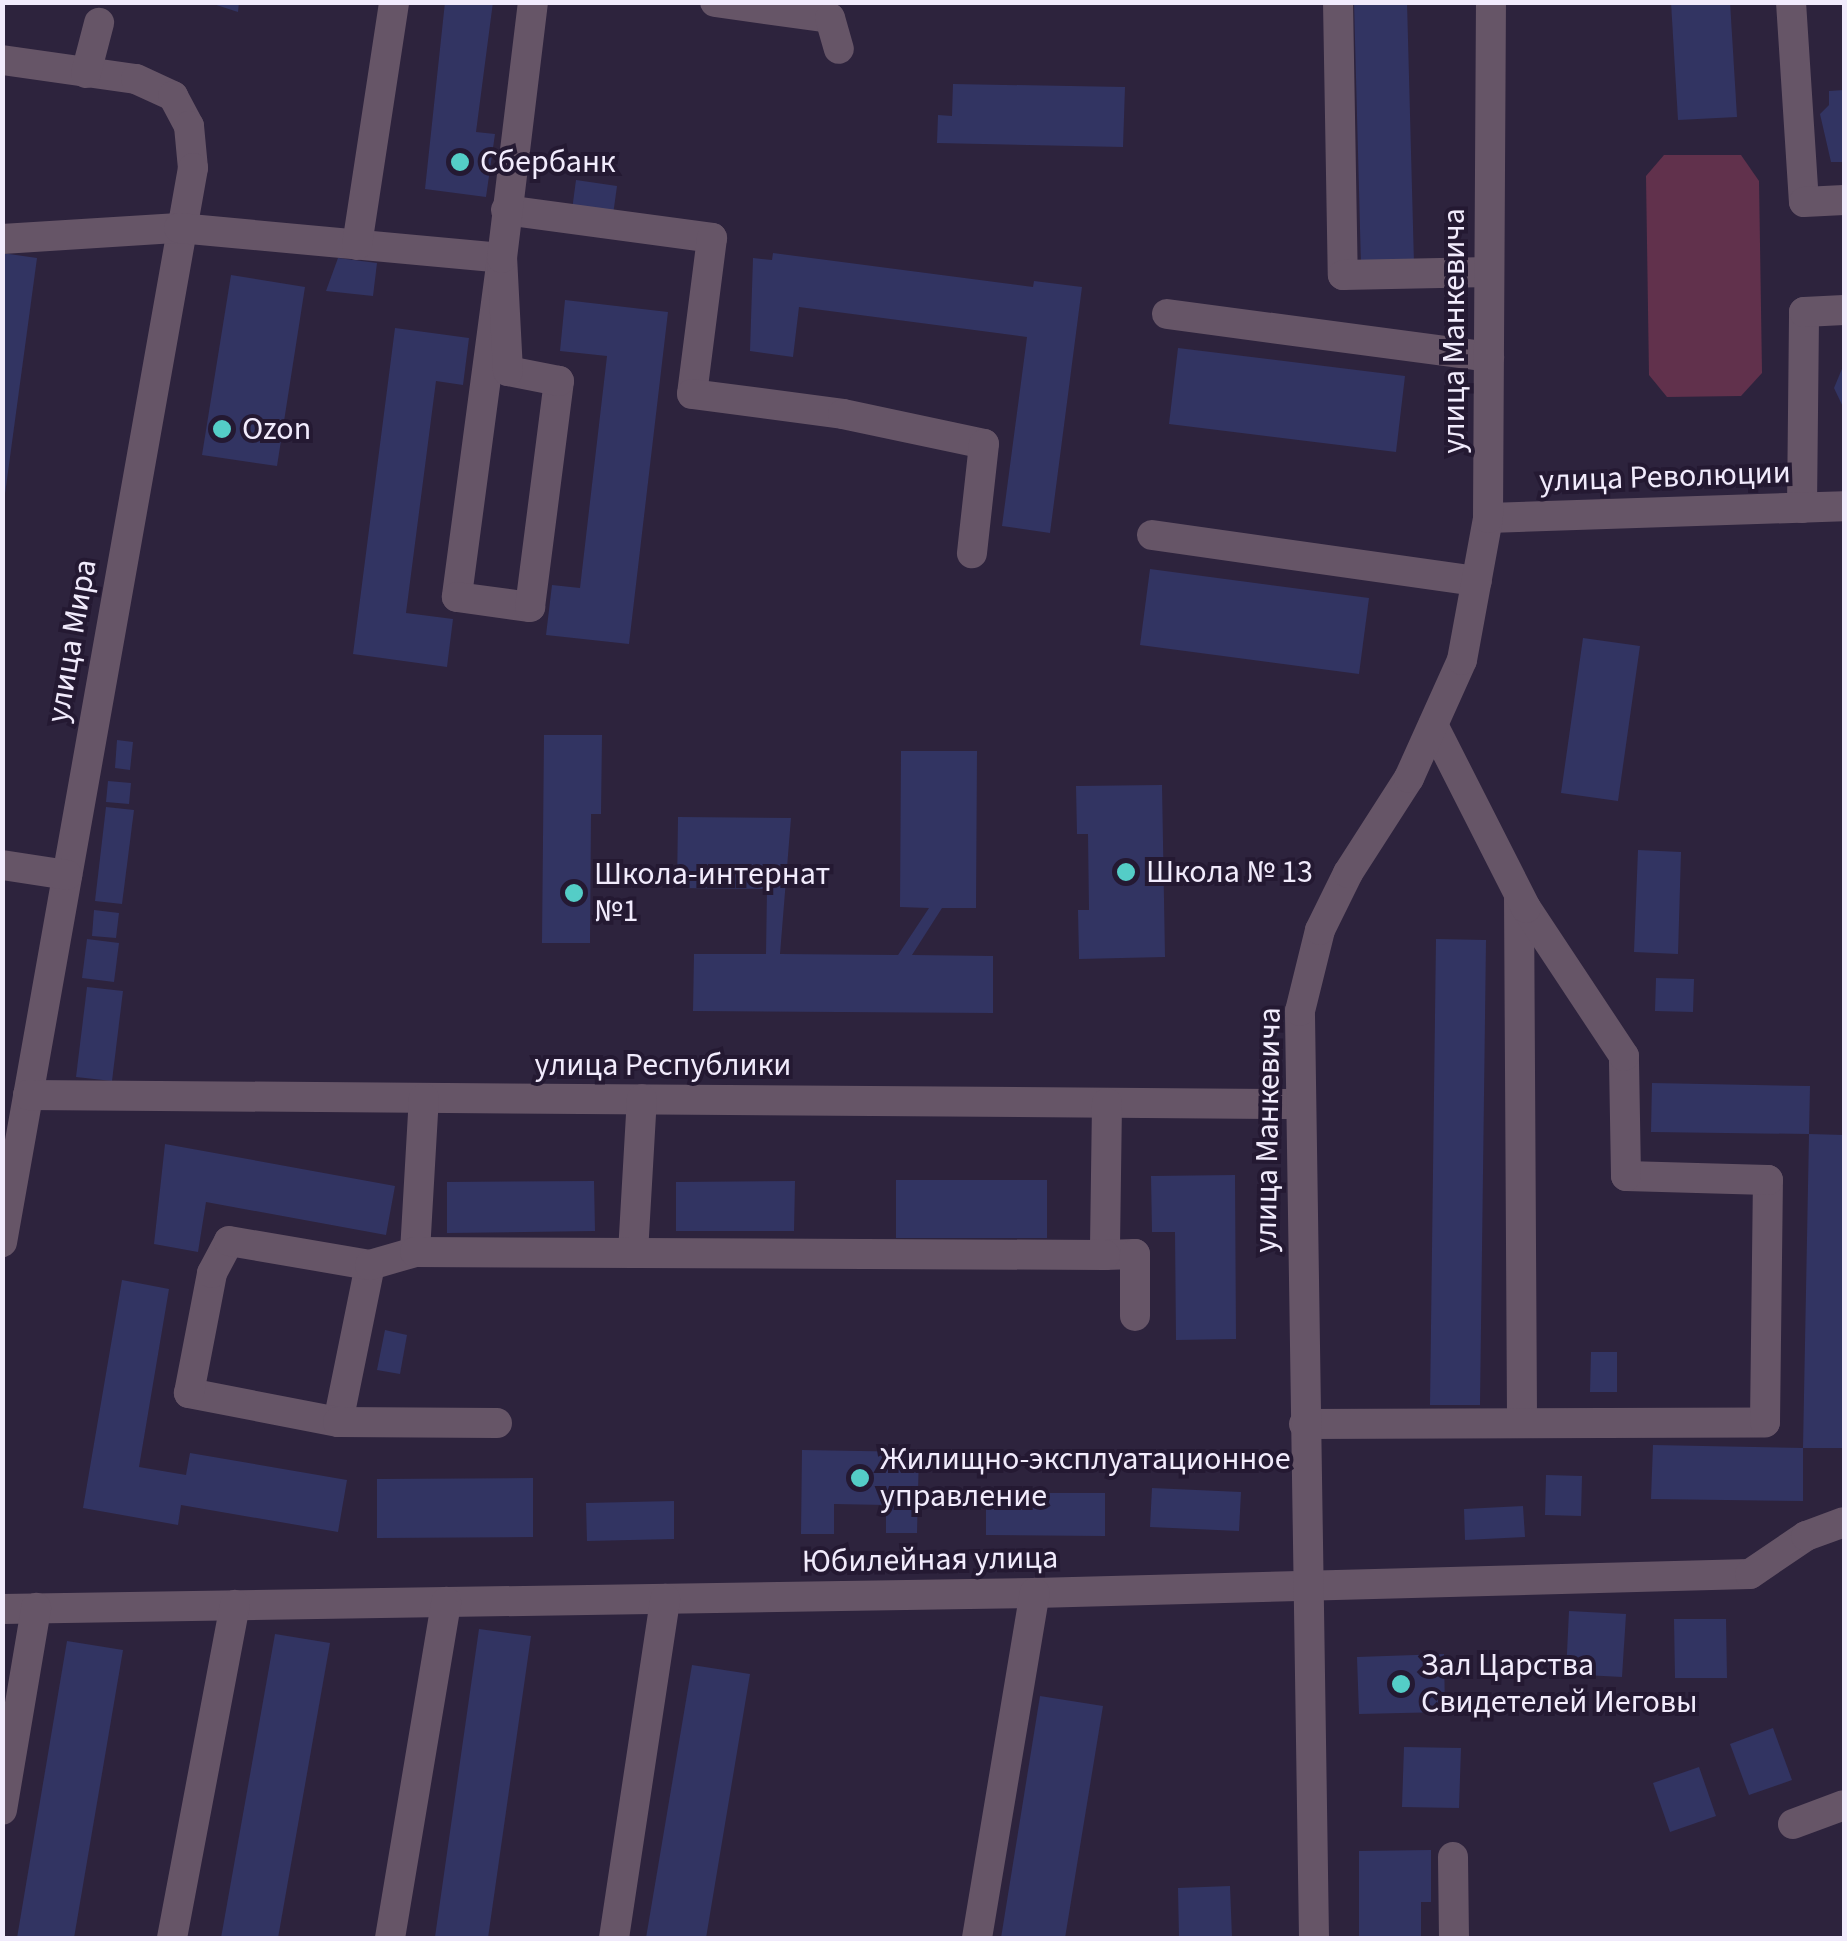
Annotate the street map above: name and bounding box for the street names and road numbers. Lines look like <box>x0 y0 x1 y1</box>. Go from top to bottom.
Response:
street label: улица Манкевича <box>1435 208 1473 454</box>
street label: улица Революции <box>1539 453 1791 501</box>
street label: улица Мира <box>39 556 105 726</box>
street label: улица Манкевича <box>1247 1007 1289 1253</box>
street label: улица Республики <box>535 1046 791 1084</box>
street label: Юбилейная улица <box>802 1539 1058 1581</box>

